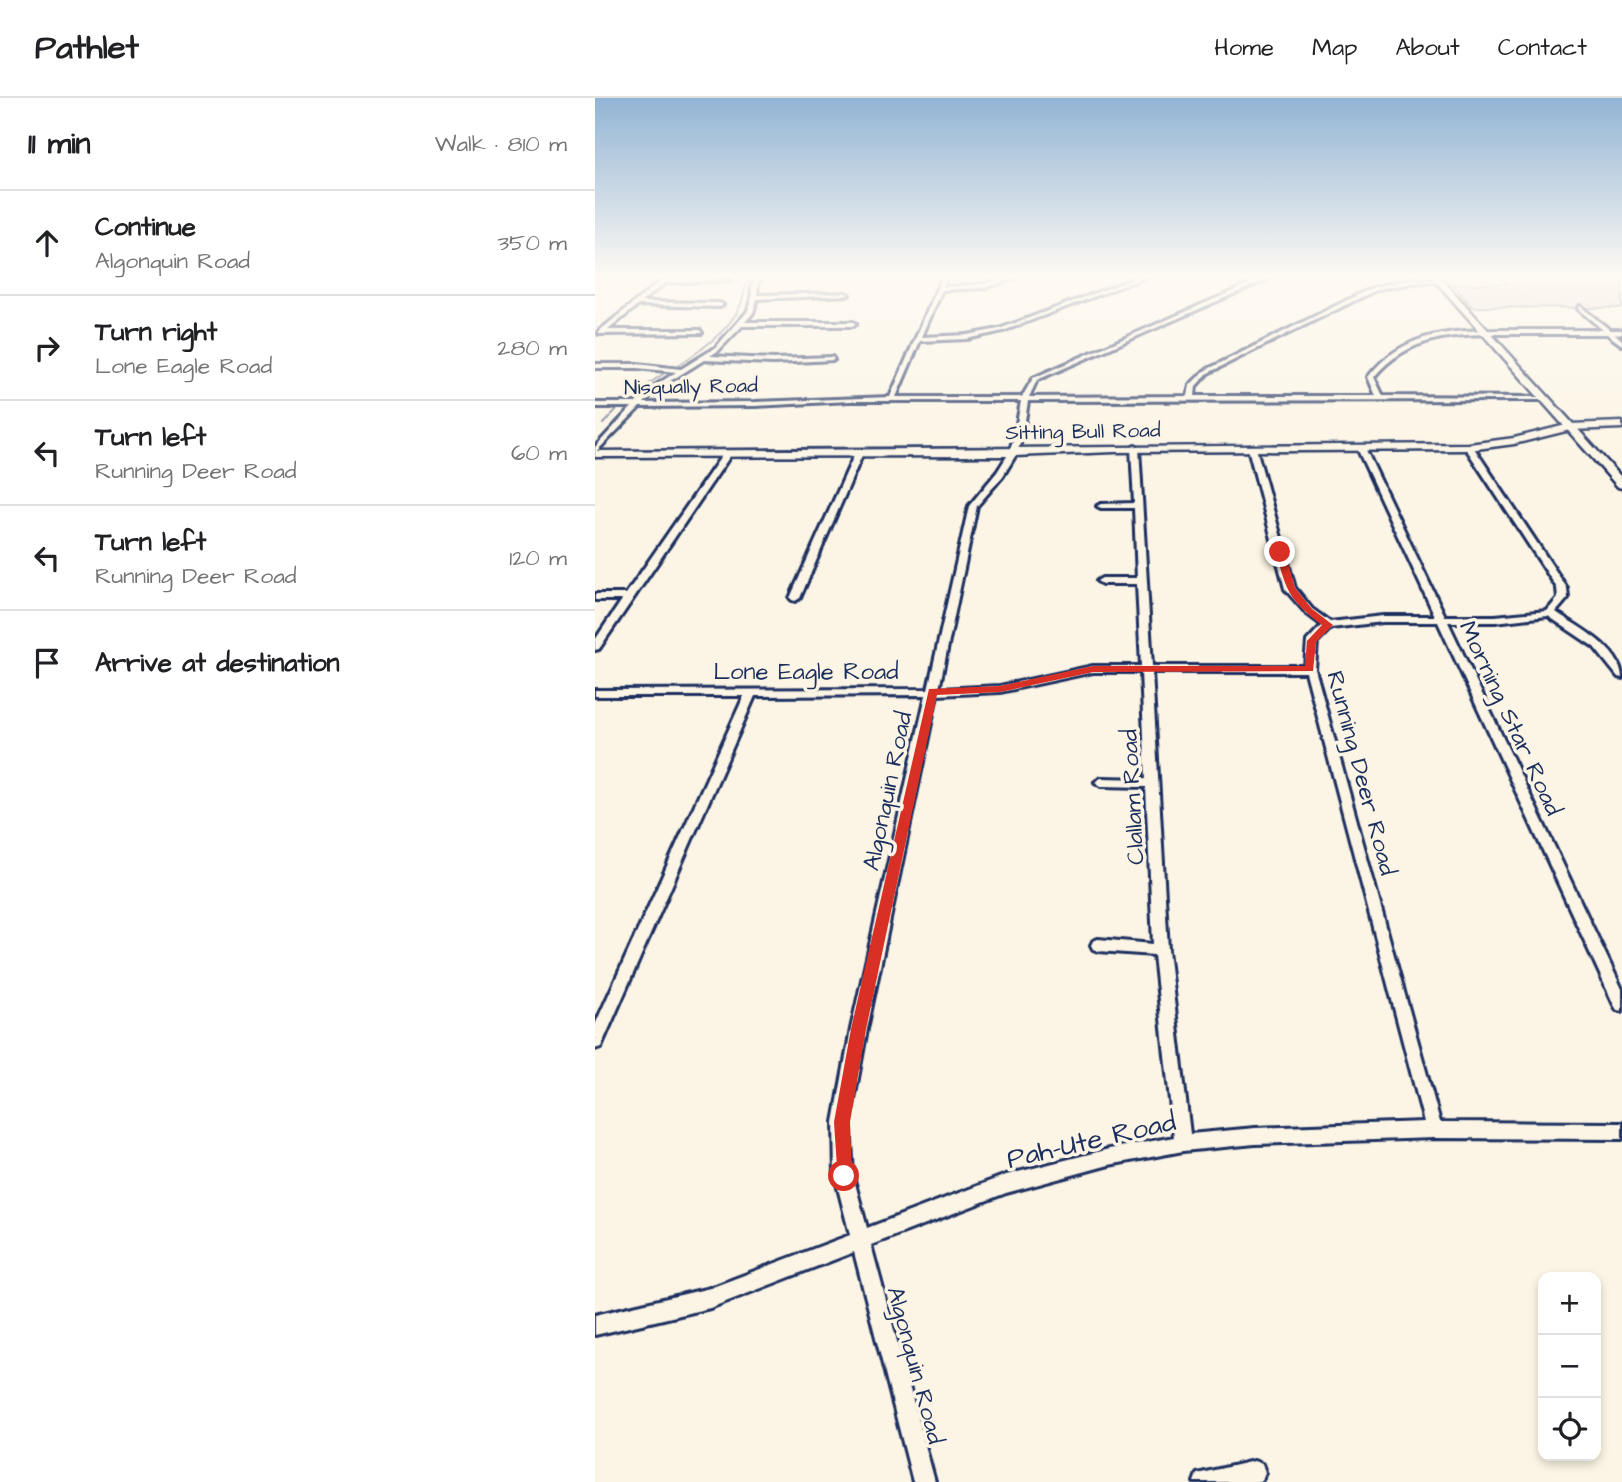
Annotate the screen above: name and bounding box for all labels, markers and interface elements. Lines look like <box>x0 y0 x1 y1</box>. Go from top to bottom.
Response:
text: Pathlet <box>35 25 139 71</box>
text: Home <box>1214 31 1274 65</box>
text: Map <box>1312 31 1357 65</box>
text: About <box>1395 31 1460 65</box>
text: Contact <box>1498 31 1587 65</box>
text: 11 min <box>28 123 91 165</box>
text: Walk · 810 m <box>435 128 567 160</box>
text: Continue <box>95 209 196 245</box>
icon: ahead <box>28 224 66 262</box>
text: 350 m <box>497 227 567 259</box>
text: Algonquin Road <box>95 245 250 277</box>
text: Turn right <box>95 314 217 350</box>
icon: right <box>28 329 66 367</box>
text: 280 m <box>497 332 567 364</box>
text: Lone Eagle Road <box>95 350 272 382</box>
street label: Nisqually Road <box>624 371 758 404</box>
street label: Sitting Bull Road <box>1005 416 1161 449</box>
text: Turn left <box>95 419 206 455</box>
icon: left <box>28 434 66 472</box>
text: 60 m <box>511 437 567 469</box>
text: Running Deer Road <box>95 455 297 487</box>
text: Turn left <box>95 524 206 560</box>
route end <box>1264 536 1295 567</box>
icon: left <box>28 539 66 577</box>
text: 120 m <box>509 542 567 574</box>
text: Running Deer Road <box>95 560 297 592</box>
street label: Morning Star Road <box>1449 615 1570 822</box>
icon: arrive <box>28 644 66 682</box>
text: Arrive at destination <box>95 645 340 681</box>
street label: Lone Eagle Road <box>714 655 899 690</box>
street label: Running Deer Road <box>1316 667 1405 880</box>
street label: Algonquin Road <box>855 708 922 874</box>
street label: Clallam Road <box>1112 728 1154 866</box>
street label: Pah-Ute Road <box>1003 1102 1180 1179</box>
route start <box>828 1160 859 1191</box>
map controls <box>1538 1272 1601 1461</box>
button: + <box>1538 1272 1601 1335</box>
street label: Algonquin Road <box>877 1283 952 1448</box>
button: − <box>1538 1335 1601 1398</box>
button: locate <box>1538 1398 1601 1461</box>

